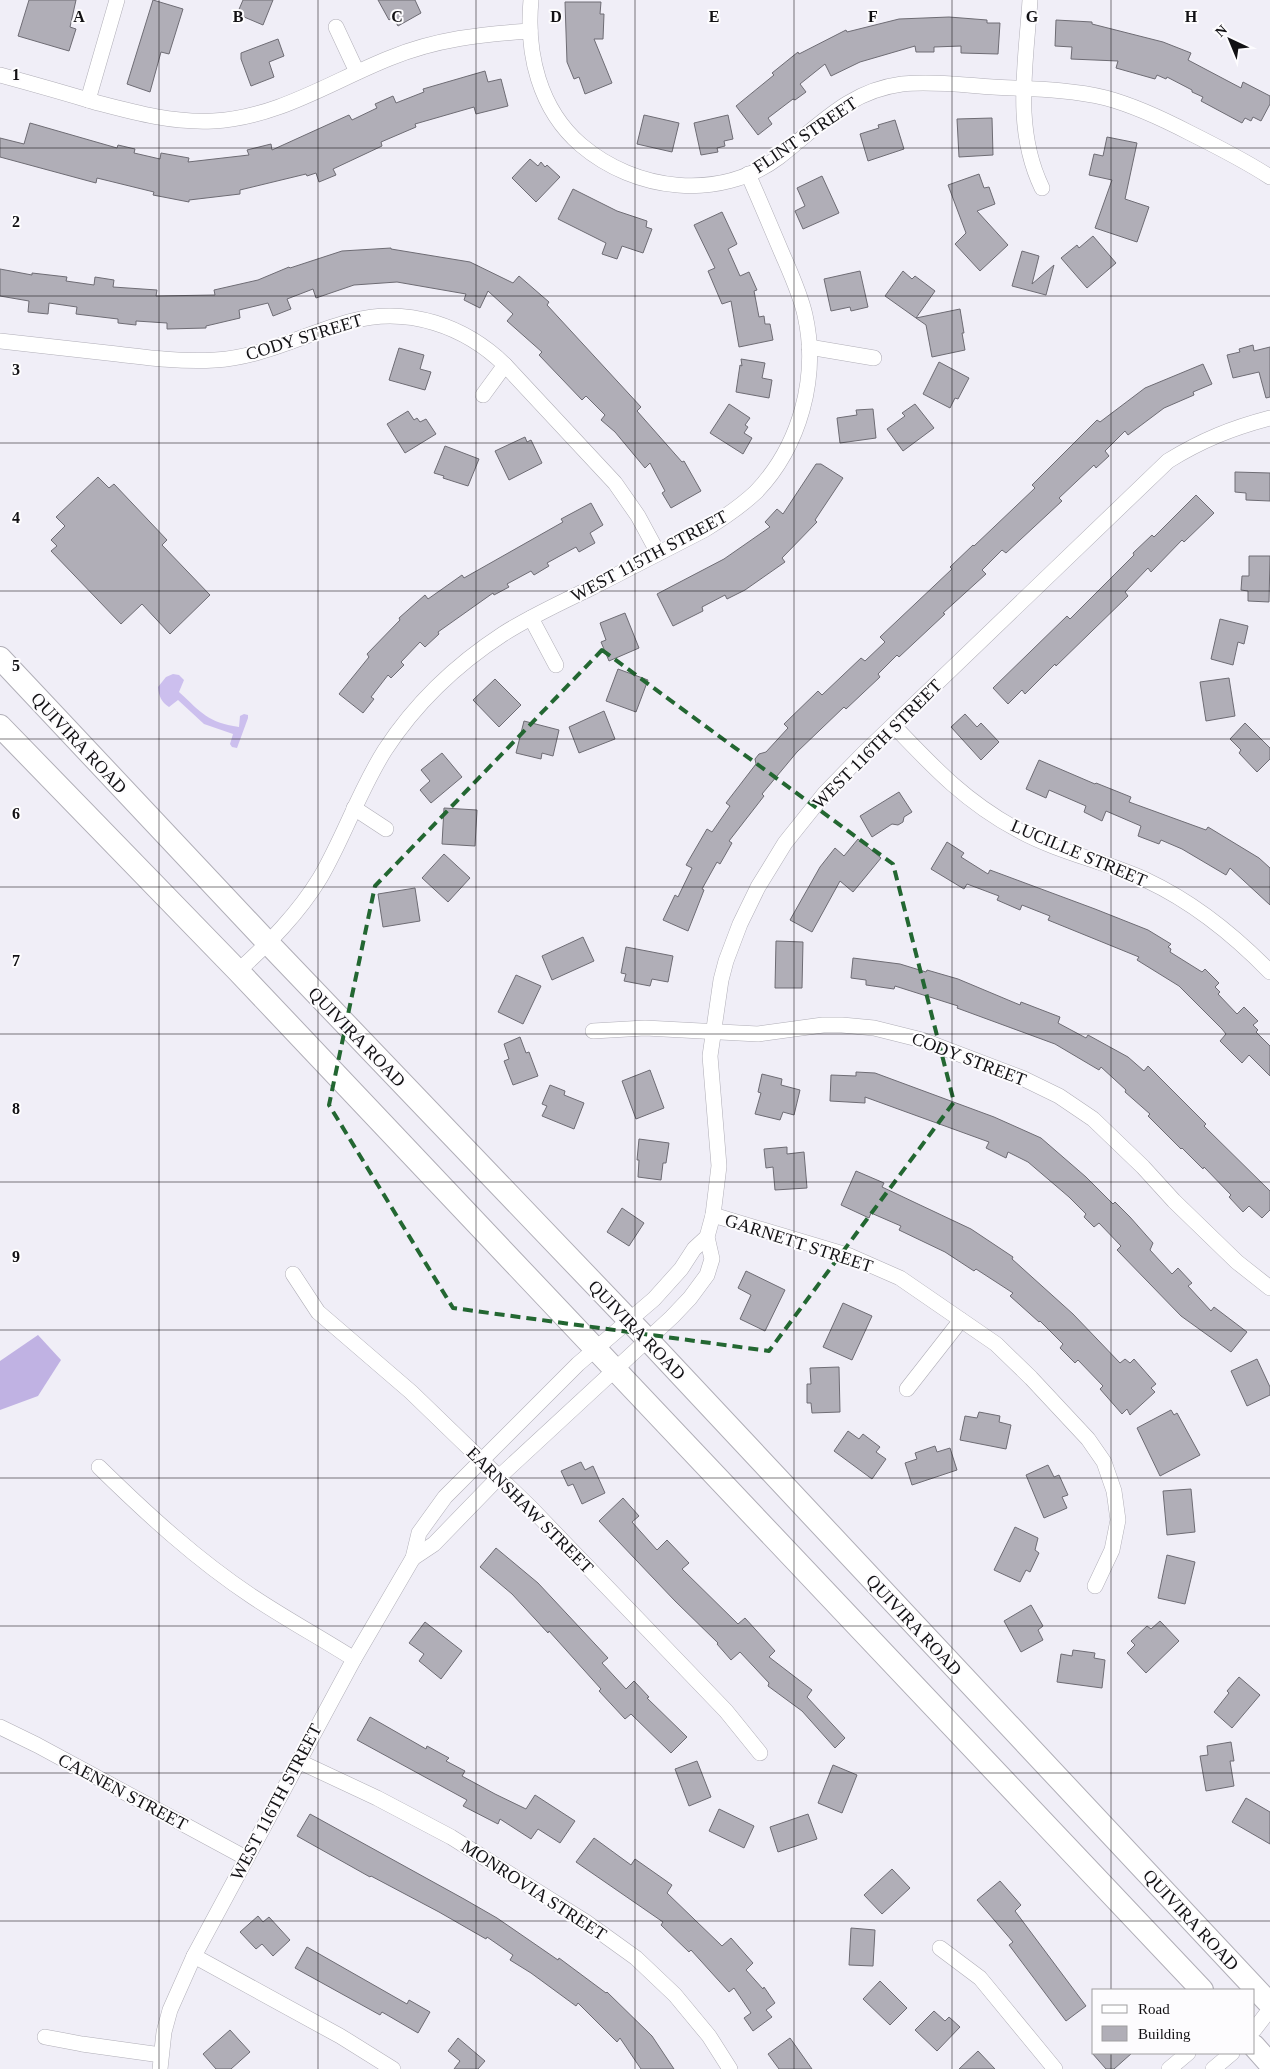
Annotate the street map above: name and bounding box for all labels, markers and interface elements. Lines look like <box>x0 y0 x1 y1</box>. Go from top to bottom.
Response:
text: A <box>73 8 85 25</box>
text: B <box>233 8 244 25</box>
text: C <box>391 8 403 25</box>
text: D <box>550 8 562 25</box>
text: E <box>709 8 719 25</box>
text: F <box>868 8 878 25</box>
text: G <box>1026 8 1039 25</box>
text: H <box>1185 8 1198 25</box>
north arrow <box>1205 15 1255 65</box>
text: N <box>1212 22 1230 40</box>
text: 1 <box>12 66 20 83</box>
street label: FLINT STREET <box>749 93 861 177</box>
text: 2 <box>12 213 20 230</box>
street label: CODY STREET <box>243 310 365 364</box>
text: 3 <box>12 361 20 378</box>
street label: WEST 115TH STREET <box>567 506 731 606</box>
text: 4 <box>12 509 20 526</box>
text: 5 <box>12 657 20 674</box>
street label: WEST 116TH STREET <box>808 675 946 813</box>
street label: QUIVIRA ROAD <box>27 688 131 798</box>
text: 6 <box>12 805 20 822</box>
street label: LUCILLE STREET <box>1008 815 1150 891</box>
text: 7 <box>12 952 20 969</box>
street label: QUIVIRA ROAD <box>304 983 410 1091</box>
street label: CODY STREET <box>909 1028 1029 1090</box>
text: 8 <box>12 1100 20 1117</box>
street label: GARNETT STREET <box>723 1210 875 1276</box>
text: 9 <box>12 1248 20 1265</box>
street label: QUIVIRA ROAD <box>584 1276 690 1384</box>
street label: EARNSHAW STREET <box>463 1443 597 1577</box>
street label: QUIVIRA ROAD <box>862 1570 966 1680</box>
street label: WEST 116TH STREET <box>226 1720 326 1884</box>
street label: CAENEN STREET <box>55 1749 191 1835</box>
street label: MONROVIA STREET <box>458 1836 610 1944</box>
street label: QUIVIRA ROAD <box>1139 1865 1243 1975</box>
legend <box>1092 1989 1255 2054</box>
text: Road <box>1138 2001 1170 2017</box>
text: Building <box>1138 2026 1191 2042</box>

